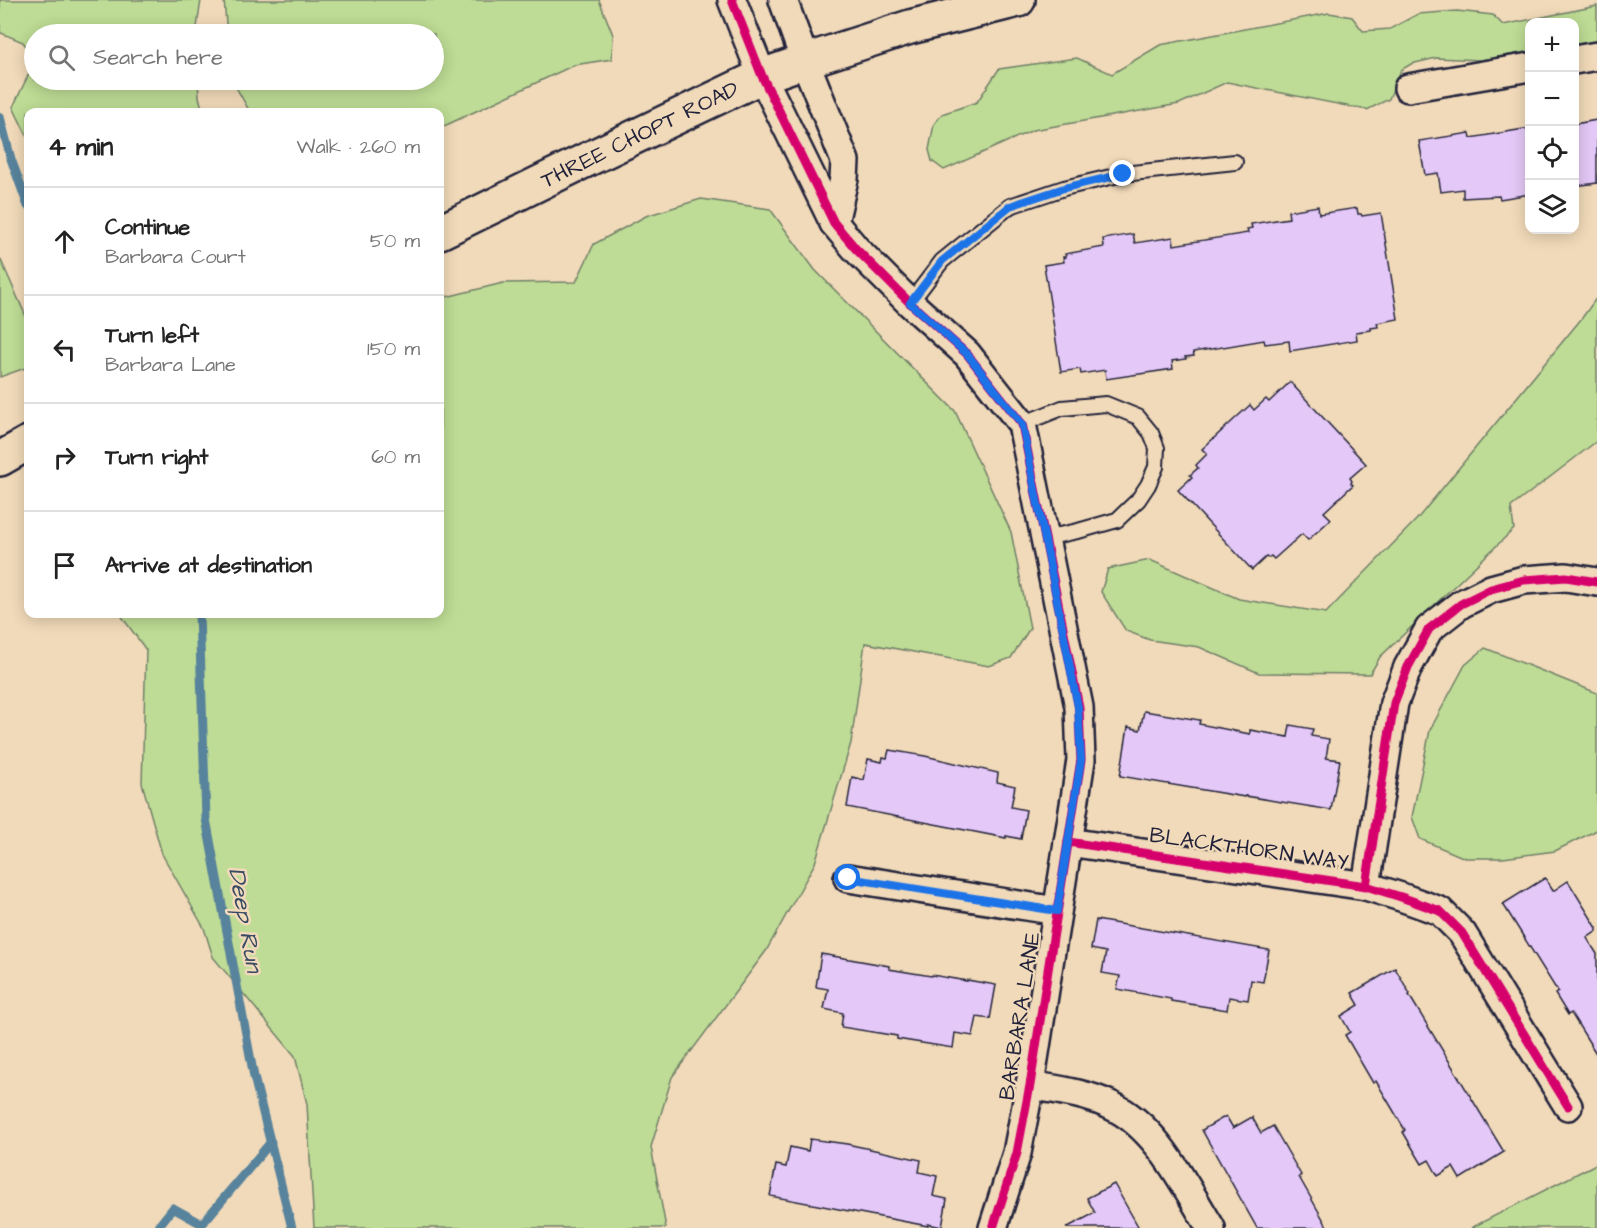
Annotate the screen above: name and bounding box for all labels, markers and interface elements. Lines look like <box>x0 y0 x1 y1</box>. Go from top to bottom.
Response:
map controls <box>1525 18 1579 234</box>
button: + <box>1525 18 1579 72</box>
search box <box>24 24 444 90</box>
icon: search <box>45 41 78 74</box>
text: Search here <box>93 42 223 73</box>
button: − <box>1525 72 1579 126</box>
street label: THREE CHOPT ROAD <box>536 74 744 196</box>
button: locate <box>1525 126 1579 180</box>
text: 4 min <box>48 129 113 165</box>
text: Walk · 260 m <box>297 133 420 161</box>
route end <box>1109 160 1135 186</box>
button: layers <box>1525 180 1579 234</box>
text: Continue <box>105 212 190 243</box>
icon: ahead <box>48 225 81 258</box>
text: 50 m <box>370 227 420 255</box>
text: Barbara Court <box>105 243 246 271</box>
text: Turn left <box>105 320 199 351</box>
icon: left <box>48 333 81 366</box>
text: 150 m <box>367 335 420 363</box>
text: Barbara Lane <box>105 351 236 379</box>
icon: right <box>48 441 81 474</box>
text: Turn right <box>105 442 208 473</box>
text: 60 m <box>371 443 420 471</box>
icon: arrive <box>48 549 81 582</box>
text: Arrive at destination <box>105 550 312 581</box>
street label: BLACKTHORN WAY <box>1148 820 1351 878</box>
route start <box>834 864 860 890</box>
water label: Deep Run <box>219 865 271 977</box>
street label: BARBARA LANE <box>991 930 1049 1102</box>

